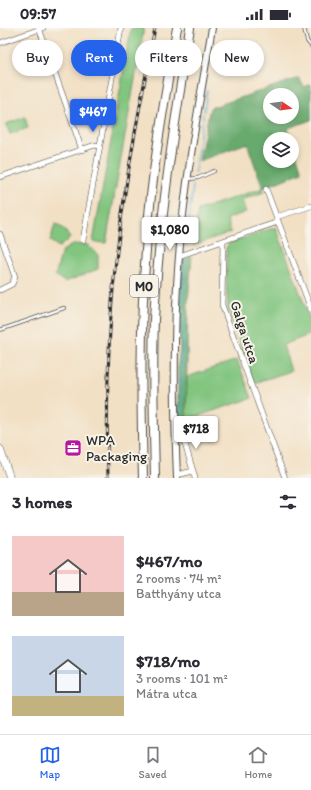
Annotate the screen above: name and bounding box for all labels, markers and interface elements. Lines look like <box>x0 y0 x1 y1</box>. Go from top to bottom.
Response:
text: 09:57 <box>20 5 56 23</box>
chip: Buy <box>12 40 63 76</box>
chip: Rent <box>71 40 127 76</box>
chip: Filters <box>135 40 202 76</box>
chip: New <box>210 40 264 76</box>
north arrow <box>263 88 299 124</box>
map controls <box>263 88 299 168</box>
pin: $467 <box>69 99 117 133</box>
text: $467 <box>79 104 107 119</box>
button: layers <box>263 132 299 168</box>
pin: $1,080 <box>137 217 203 251</box>
text: $1,080 <box>151 222 189 237</box>
road number: M0 <box>130 275 158 297</box>
street label: Galga utca <box>226 299 263 366</box>
pin: $718 <box>172 416 220 450</box>
text: $718 <box>183 421 209 436</box>
place label: WPA Packaging <box>86 432 148 465</box>
office icon: WPA Packaging <box>63 438 83 458</box>
icon: filters <box>277 491 299 513</box>
text: 3 homes <box>12 492 72 512</box>
text: $467/mo <box>136 551 202 571</box>
icon: home <box>44 552 92 600</box>
text: 2 rooms · 74 m² <box>136 571 222 586</box>
text: Batthyány utca <box>136 586 221 601</box>
text: $718/mo <box>136 651 200 671</box>
icon: home <box>44 652 92 700</box>
text: 3 rooms · 101 m² <box>136 671 228 686</box>
text: Mátra utca <box>136 686 197 701</box>
tab: Map <box>39 744 61 781</box>
tab: Saved <box>139 744 167 781</box>
tab: Home <box>244 744 272 781</box>

